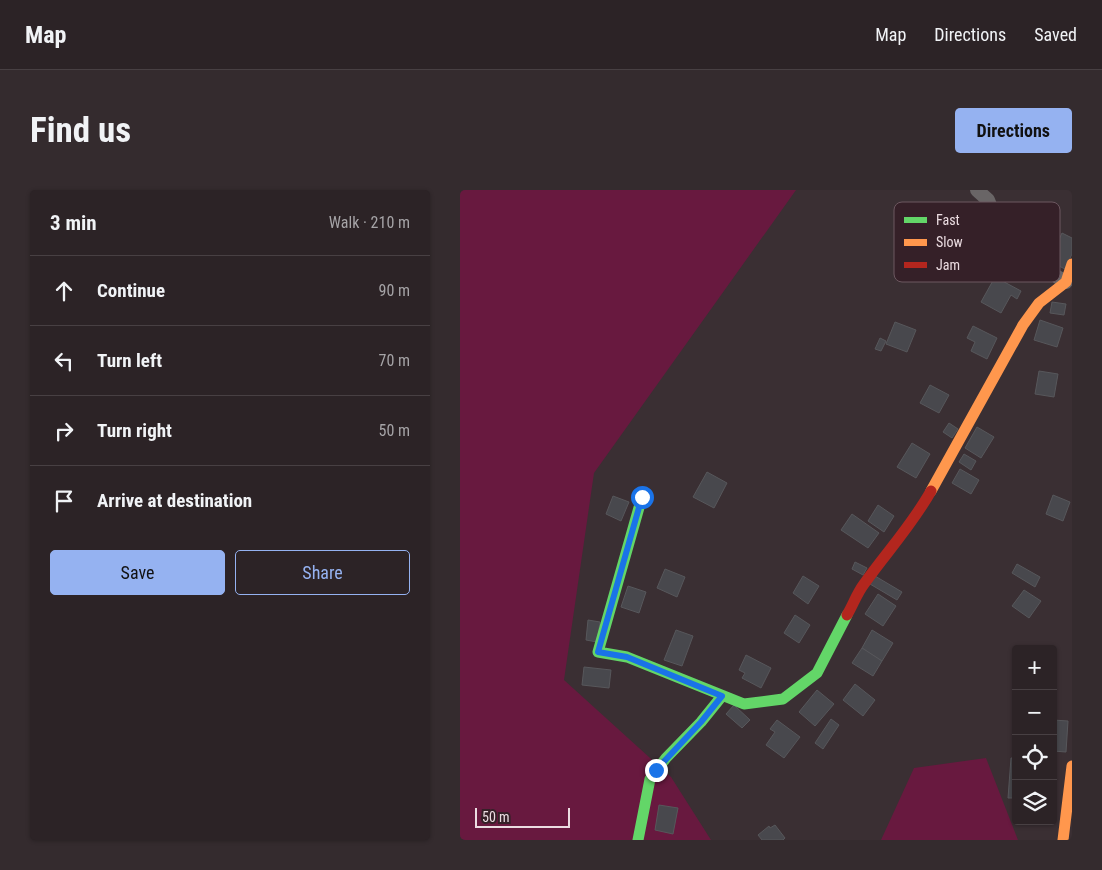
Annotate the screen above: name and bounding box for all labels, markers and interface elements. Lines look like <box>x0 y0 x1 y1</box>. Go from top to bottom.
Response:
text: Map <box>25 21 66 49</box>
text: Map <box>875 24 906 45</box>
text: Directions <box>934 24 1006 45</box>
text: Saved <box>1034 24 1077 45</box>
button: Directions <box>955 108 1072 153</box>
text: Find us <box>30 110 131 151</box>
legend <box>894 202 1060 282</box>
text: 3 min <box>50 211 97 235</box>
text: Fast <box>936 212 960 228</box>
text: Walk · 210 m <box>329 213 410 232</box>
text: Slow <box>936 234 963 250</box>
text: Jam <box>936 257 960 273</box>
icon: ahead <box>50 277 78 305</box>
text: Continue <box>97 279 165 302</box>
text: 90 m <box>378 281 410 300</box>
icon: left <box>50 347 78 375</box>
text: Turn left <box>97 349 162 372</box>
text: 70 m <box>378 351 410 370</box>
icon: right <box>50 417 78 445</box>
text: Turn right <box>97 419 172 442</box>
text: 50 m <box>378 421 410 440</box>
route start <box>631 486 654 509</box>
icon: arrive <box>50 487 78 515</box>
text: Arrive at destination <box>97 489 252 512</box>
button: Save <box>50 550 225 595</box>
button: Share <box>235 550 410 595</box>
map controls <box>1012 645 1057 825</box>
button: + <box>1012 645 1057 690</box>
button: − <box>1012 690 1057 735</box>
button: locate <box>1012 735 1057 780</box>
route end <box>645 759 668 782</box>
button: layers <box>1012 780 1057 825</box>
scale bar <box>475 805 570 828</box>
text: 50 m <box>482 809 510 825</box>

